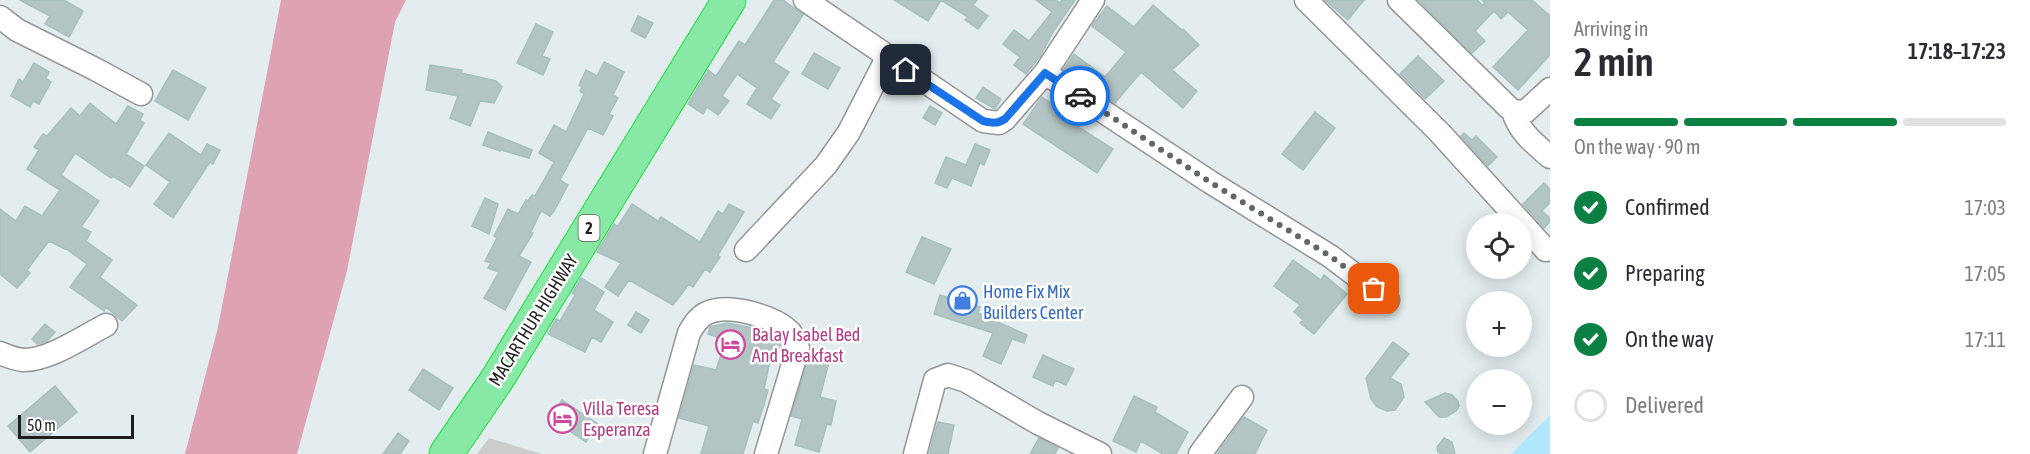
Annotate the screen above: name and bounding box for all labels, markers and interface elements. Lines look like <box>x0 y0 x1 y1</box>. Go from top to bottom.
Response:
text: Arriving in <box>1574 17 1648 40</box>
text: 17:18–17:23 <box>1908 38 2006 64</box>
text: 2 min <box>1574 40 1654 84</box>
pin <box>880 44 931 95</box>
icon: home <box>889 53 922 86</box>
courier <box>1050 66 1110 126</box>
icon: car <box>1064 80 1097 113</box>
text: On the way · 90 m <box>1574 135 1700 158</box>
icon: check <box>1574 191 1607 224</box>
text: Confirmed <box>1625 194 1710 220</box>
text: 17:03 <box>1964 196 2006 219</box>
map controls <box>1466 213 1532 435</box>
button: locate <box>1466 213 1532 279</box>
road number: 2 <box>578 215 600 241</box>
street label: MACARTHUR HIGHWAY <box>484 250 582 390</box>
icon: check <box>1574 257 1607 290</box>
text: Preparing <box>1625 260 1705 286</box>
text: 17:05 <box>1964 262 2006 285</box>
pin <box>1348 263 1399 314</box>
icon: bag <box>1357 272 1390 305</box>
place label: Home Fix Mix Builders Center <box>983 281 1084 323</box>
shop icon: Home Fix Mix Builders Center <box>946 285 978 317</box>
button: + <box>1466 291 1532 357</box>
icon: check <box>1574 323 1607 356</box>
place label: Balay Isabel Bed And Breakfast <box>752 324 860 366</box>
text: On the way <box>1625 326 1714 352</box>
hotel icon: Balay Isabel Bed And Breakfast <box>715 328 747 360</box>
text: 17:11 <box>1965 328 2006 351</box>
button: − <box>1466 369 1532 435</box>
text: Delivered <box>1625 392 1704 418</box>
place label: Villa Teresa Esperanza <box>583 398 660 440</box>
hotel icon: Villa Teresa Esperanza <box>546 402 578 434</box>
scale bar <box>18 412 134 440</box>
text: 50 m <box>27 416 56 434</box>

